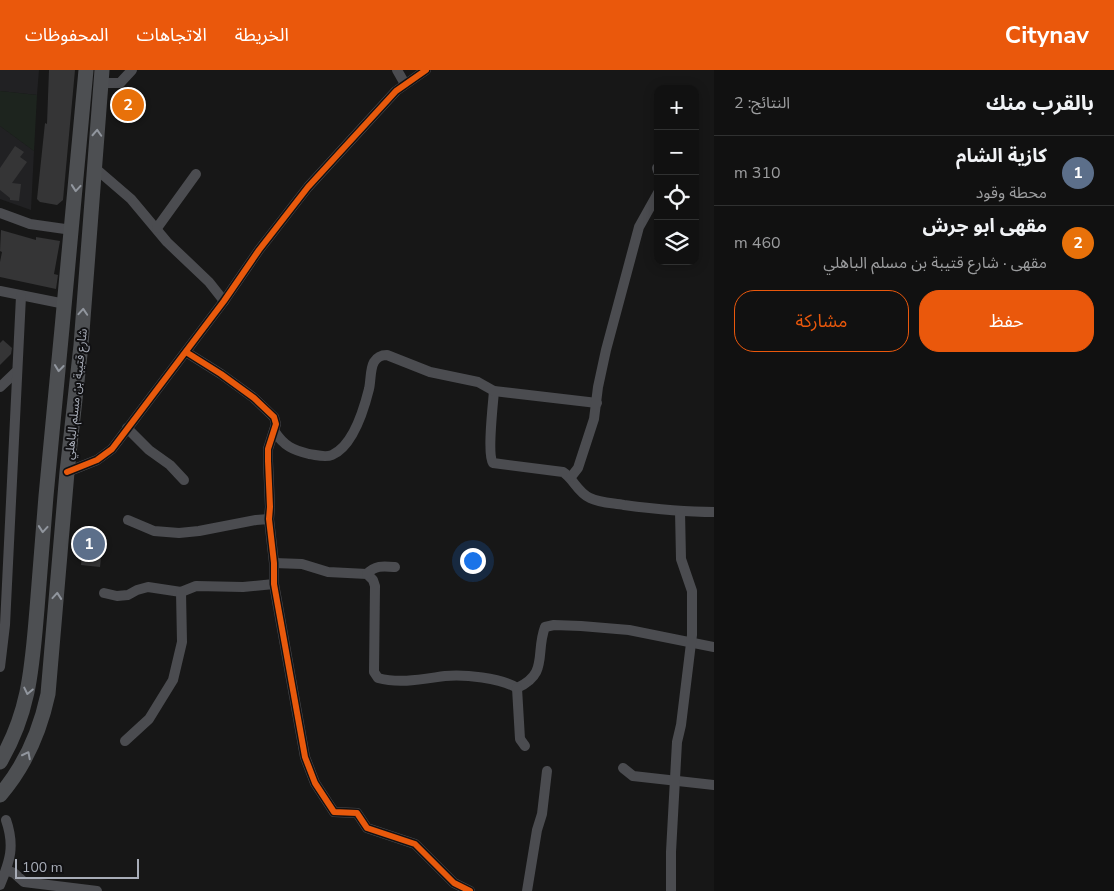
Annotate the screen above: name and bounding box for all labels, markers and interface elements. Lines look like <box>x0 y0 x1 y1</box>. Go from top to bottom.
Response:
text: Citynav <box>1005 19 1089 51</box>
text: المحفوظات <box>25 23 109 47</box>
text: الاتجاهات <box>137 23 207 47</box>
text: الخريطة <box>235 23 289 47</box>
map controls <box>654 85 699 265</box>
button: + <box>654 85 699 130</box>
pin: 2 <box>112 86 144 124</box>
text: بالقرب منك <box>986 89 1094 117</box>
text: النتائج: 2 <box>734 92 790 114</box>
one-way arrow <box>92 129 103 137</box>
button: − <box>654 130 699 175</box>
text: كازية الشام <box>956 143 1047 169</box>
text: 310 m <box>734 162 781 184</box>
text: 1 <box>1073 162 1083 184</box>
button: locate <box>654 175 699 220</box>
text: محطة وقود <box>976 182 1047 204</box>
one-way arrow <box>71 185 82 193</box>
text: مقهى ابو جرش <box>922 213 1047 239</box>
button: layers <box>654 220 699 265</box>
text: 460 m <box>734 232 781 254</box>
text: 2 <box>1073 232 1083 254</box>
text: مقهى · شارع قتيبة بن مسلم الباهلي <box>823 252 1047 274</box>
button: مشاركة <box>734 290 909 352</box>
button: حفظ <box>919 290 1094 352</box>
one-way arrow <box>78 308 89 316</box>
street label: شارع قتيبة بن مسلم الباهلي <box>61 328 93 461</box>
one-way arrow <box>54 364 65 372</box>
pin: 1 <box>73 525 105 563</box>
one-way arrow <box>38 526 49 534</box>
your location <box>460 548 486 574</box>
one-way arrow <box>51 592 62 600</box>
one-way arrow <box>23 687 34 695</box>
one-way arrow <box>21 751 31 760</box>
scale bar <box>15 856 139 879</box>
text: 100 m <box>22 858 63 877</box>

